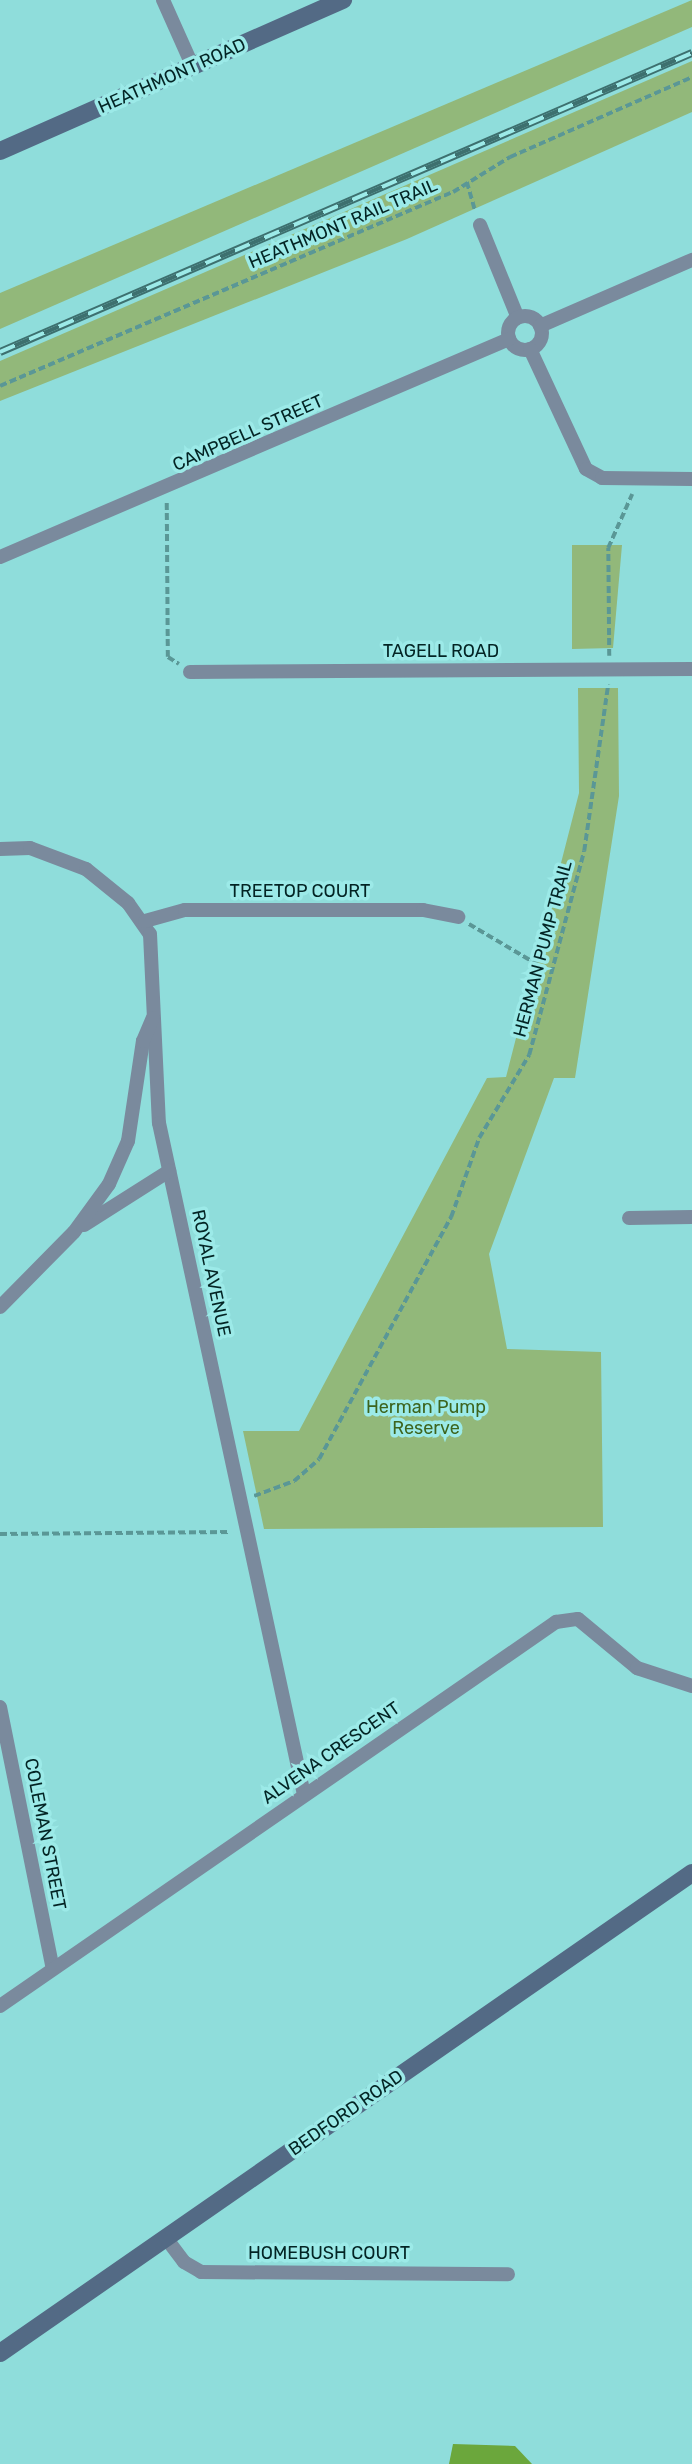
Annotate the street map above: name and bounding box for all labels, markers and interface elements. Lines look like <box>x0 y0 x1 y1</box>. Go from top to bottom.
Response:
street label: HEATHMONT ROAD <box>95 34 249 118</box>
street label: HEATHMONT RAIL TRAIL <box>245 174 441 274</box>
street label: CAMPBELL STREET <box>169 390 327 476</box>
street label: TAGELL ROAD <box>383 640 499 662</box>
street label: HERMAN PUMP TRAIL <box>509 858 577 1040</box>
street label: TREETOP COURT <box>229 880 371 902</box>
street label: ROYAL AVENUE <box>187 1207 235 1339</box>
park label: Herman Pump Reserve <box>366 1397 486 1440</box>
street label: ALVENA CRESCENT <box>258 1697 404 1809</box>
street label: COLEMAN STREET <box>20 1756 70 1912</box>
street label: BEDFORD ROAD <box>285 2066 407 2160</box>
street label: HOMEBUSH COURT <box>248 2242 410 2264</box>

